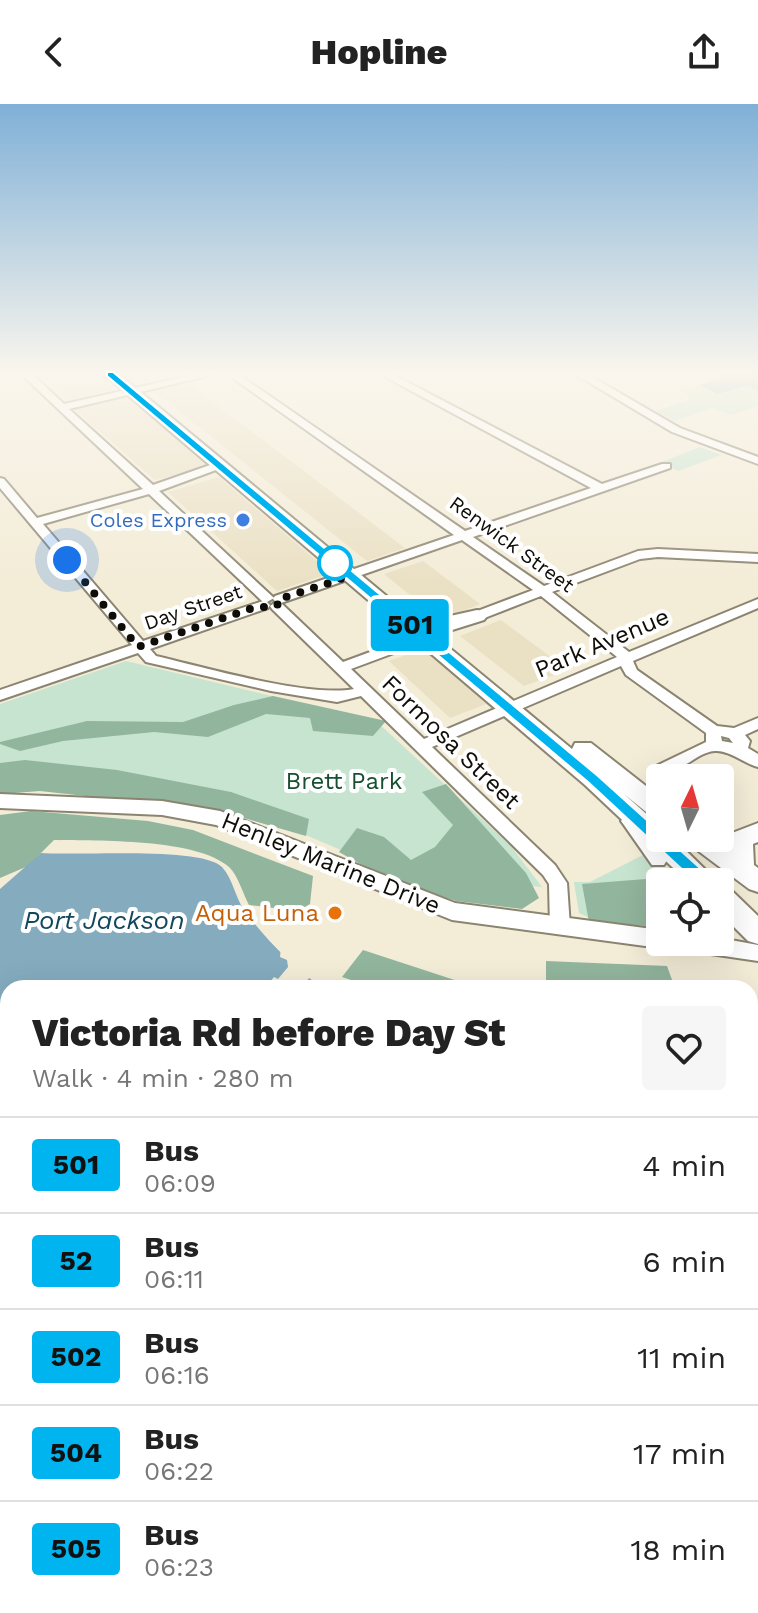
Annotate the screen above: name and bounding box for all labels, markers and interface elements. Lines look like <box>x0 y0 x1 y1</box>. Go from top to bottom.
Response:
icon: back <box>32 30 76 74</box>
icon: share <box>682 30 726 74</box>
text: Hopline <box>311 31 447 73</box>
street label: Renwick Street <box>445 491 579 598</box>
place label: Coles Express <box>90 508 227 532</box>
marker: Coles Express <box>234 511 252 529</box>
your location <box>47 540 87 580</box>
unlabelled marker <box>318 546 352 580</box>
street label: Day Street <box>141 579 246 635</box>
line badge: 501 <box>364 599 456 651</box>
street label: Park Avenue <box>531 602 673 684</box>
text: 501 <box>387 608 433 641</box>
street label: Formosa Street <box>376 669 526 815</box>
north arrow <box>646 764 734 852</box>
map controls <box>646 764 734 956</box>
park label: Brett Park <box>286 767 403 795</box>
street label: Henley Marine Drive <box>218 806 444 920</box>
button: locate <box>646 868 734 956</box>
place label: Aqua Luna <box>195 899 319 927</box>
marker: Aqua Luna <box>326 904 344 922</box>
water label: Port Jackson <box>23 905 185 935</box>
button: heart <box>642 1006 726 1090</box>
text: Victoria Rd before Day St <box>32 1011 505 1055</box>
text: Walk · 4 min · 280 m <box>32 1063 294 1093</box>
text: Bus <box>144 1133 199 1168</box>
text: 501 <box>53 1148 99 1181</box>
text: 4 min <box>642 1148 726 1183</box>
text: 06:09 <box>144 1168 216 1198</box>
text: Bus <box>144 1229 199 1264</box>
text: 52 <box>59 1244 93 1277</box>
text: 6 min <box>642 1244 726 1279</box>
text: 06:11 <box>144 1264 204 1294</box>
text: Bus <box>144 1325 199 1360</box>
text: 502 <box>50 1340 102 1373</box>
text: 11 min <box>637 1340 726 1375</box>
text: 06:16 <box>144 1360 210 1390</box>
text: Bus <box>144 1421 199 1456</box>
text: 504 <box>50 1436 102 1469</box>
text: 17 min <box>633 1436 726 1471</box>
text: 06:22 <box>144 1456 214 1486</box>
text: Bus <box>144 1517 199 1552</box>
text: 505 <box>51 1532 101 1565</box>
text: 18 min <box>630 1532 726 1567</box>
text: 06:23 <box>144 1552 214 1582</box>

